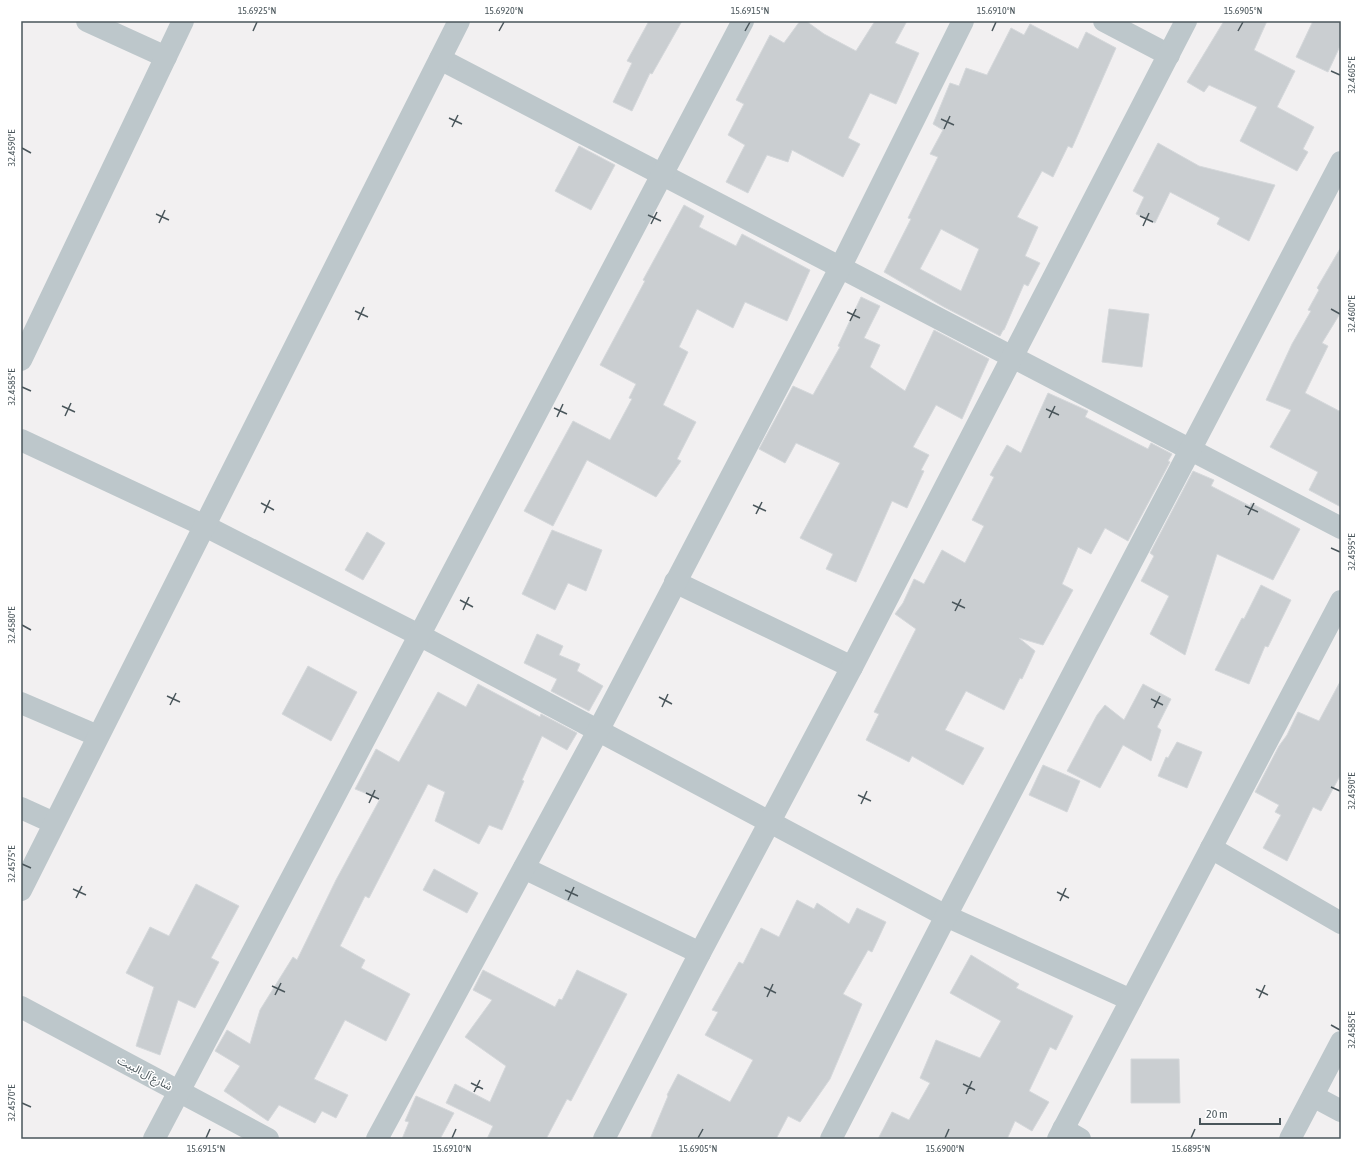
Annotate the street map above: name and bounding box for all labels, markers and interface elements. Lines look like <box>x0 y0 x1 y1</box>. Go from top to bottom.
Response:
text: 15.6925°N <box>238 5 276 16</box>
text: 15.6920°N <box>485 5 523 16</box>
text: 15.6915°N <box>731 5 769 16</box>
text: 15.6910°N <box>977 5 1015 16</box>
text: 15.6905°N <box>1224 5 1262 16</box>
text: 32.4605°E <box>1346 56 1357 94</box>
text: 32.4590°E <box>6 129 17 167</box>
text: 32.4600°E <box>1346 295 1357 333</box>
text: 32.4585°E <box>6 368 17 406</box>
text: 32.4595°E <box>1346 533 1357 571</box>
text: 32.4580°E <box>6 606 17 644</box>
text: 32.4590°E <box>1346 772 1357 810</box>
text: 32.4575°E <box>6 845 17 883</box>
text: 32.4585°E <box>1346 1011 1357 1049</box>
street label: شارع آل البيت <box>115 1054 175 1094</box>
text: 32.4570°E <box>6 1084 17 1122</box>
scale bar <box>1200 1100 1280 1126</box>
text: 20 m <box>1206 1107 1228 1121</box>
text: 15.6915°N <box>187 1143 225 1154</box>
text: 15.6910°N <box>433 1143 471 1154</box>
text: 15.6905°N <box>679 1143 717 1154</box>
text: 15.6900°N <box>926 1143 964 1154</box>
text: 15.6895°N <box>1172 1143 1210 1154</box>

